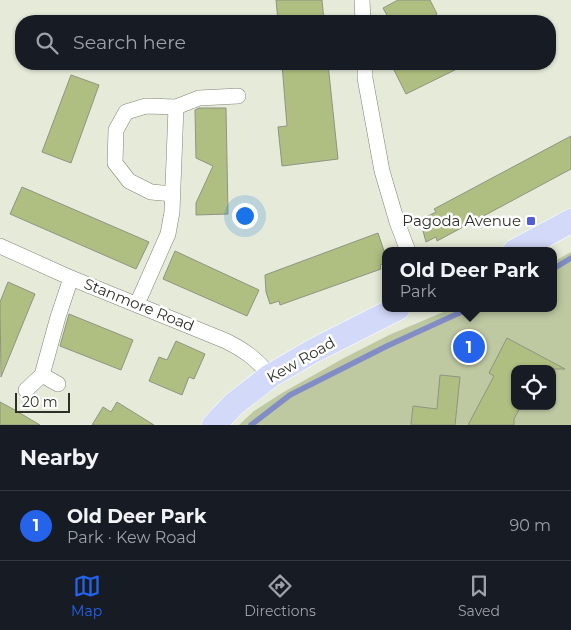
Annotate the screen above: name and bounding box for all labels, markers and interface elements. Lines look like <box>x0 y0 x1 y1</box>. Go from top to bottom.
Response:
search box <box>15 15 556 70</box>
icon: search <box>33 29 61 57</box>
text: Search here <box>73 31 186 54</box>
your location <box>232 203 258 229</box>
place label: Pagoda Avenue <box>402 211 521 230</box>
marker: Pagoda Avenue <box>525 215 537 227</box>
popup <box>382 247 557 312</box>
text: Old Deer Park <box>400 259 539 282</box>
street label: Stanmore Road <box>81 274 197 335</box>
text: Park <box>400 282 436 301</box>
pin: 1 <box>453 328 485 366</box>
street label: Kew Road <box>263 332 338 387</box>
map controls <box>511 365 556 410</box>
button: locate <box>511 365 556 410</box>
scale bar <box>15 390 70 413</box>
text: 20 m <box>22 393 58 411</box>
text: Nearby <box>20 445 99 470</box>
text: Old Deer Park <box>67 505 206 528</box>
text: 1 <box>33 516 39 535</box>
text: 90 m <box>509 516 551 535</box>
text: Park · Kew Road <box>67 528 197 547</box>
tab: Map <box>71 572 102 620</box>
tab: Directions <box>244 572 316 620</box>
tab: Saved <box>458 572 500 620</box>

